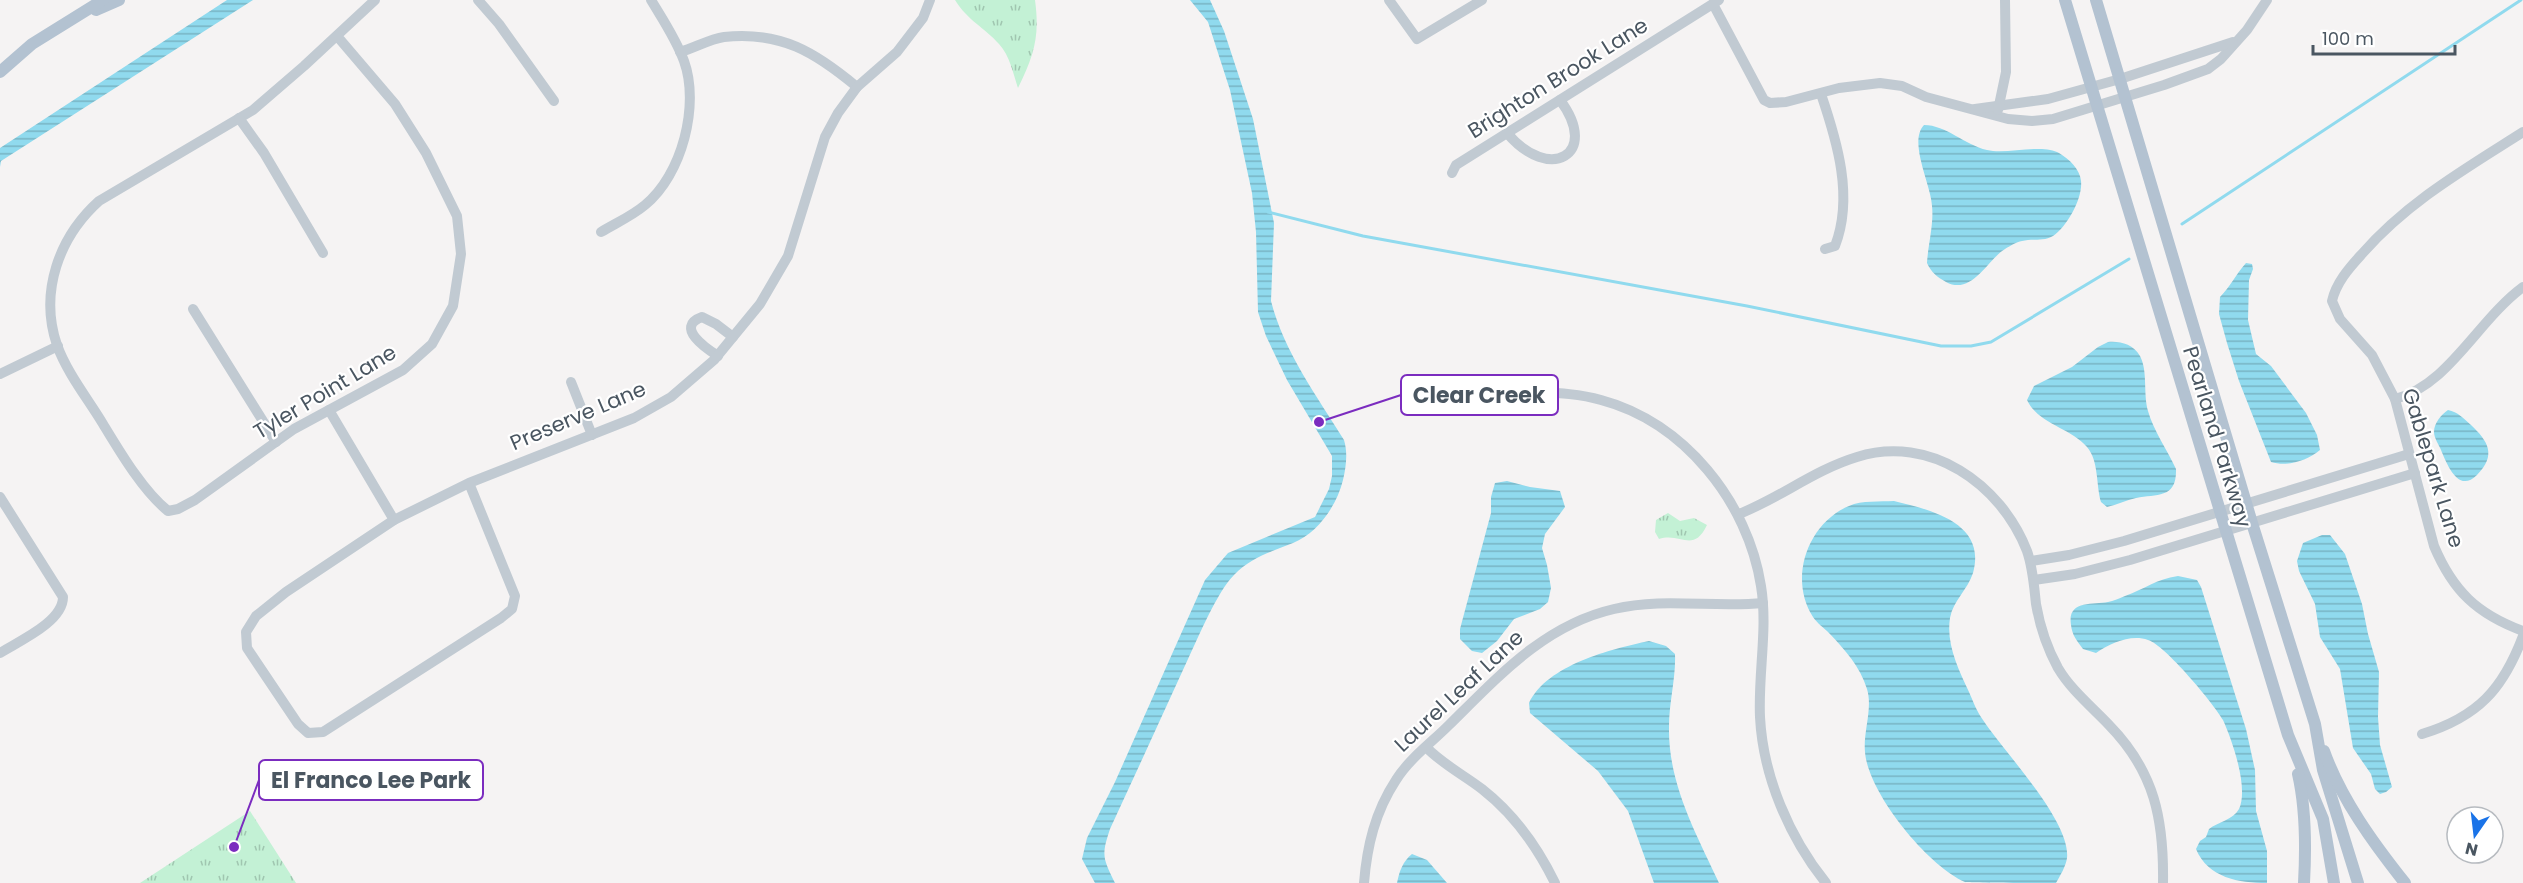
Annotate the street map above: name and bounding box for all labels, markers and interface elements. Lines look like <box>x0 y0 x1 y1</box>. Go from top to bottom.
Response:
street label: Brighton Brook Lane <box>1462 10 1653 145</box>
scale bar <box>2313 18 2456 56</box>
text: 100 m <box>2322 26 2374 51</box>
street label: Tyler Point Lane <box>248 337 402 446</box>
street label: Pearland Parkway <box>2176 343 2259 531</box>
street label: Preserve Lane <box>505 374 650 457</box>
callout: Clear Creek <box>1401 375 1558 415</box>
text: Clear Creek <box>1413 380 1546 411</box>
street label: Gablepark Lane <box>2395 385 2472 551</box>
street label: Laurel Leaf Lane <box>1388 623 1530 758</box>
callout: El Franco Lee Park <box>259 760 483 800</box>
text: El Franco Lee Park <box>271 765 472 796</box>
north arrow <box>2445 805 2505 865</box>
text: N <box>2463 836 2480 862</box>

